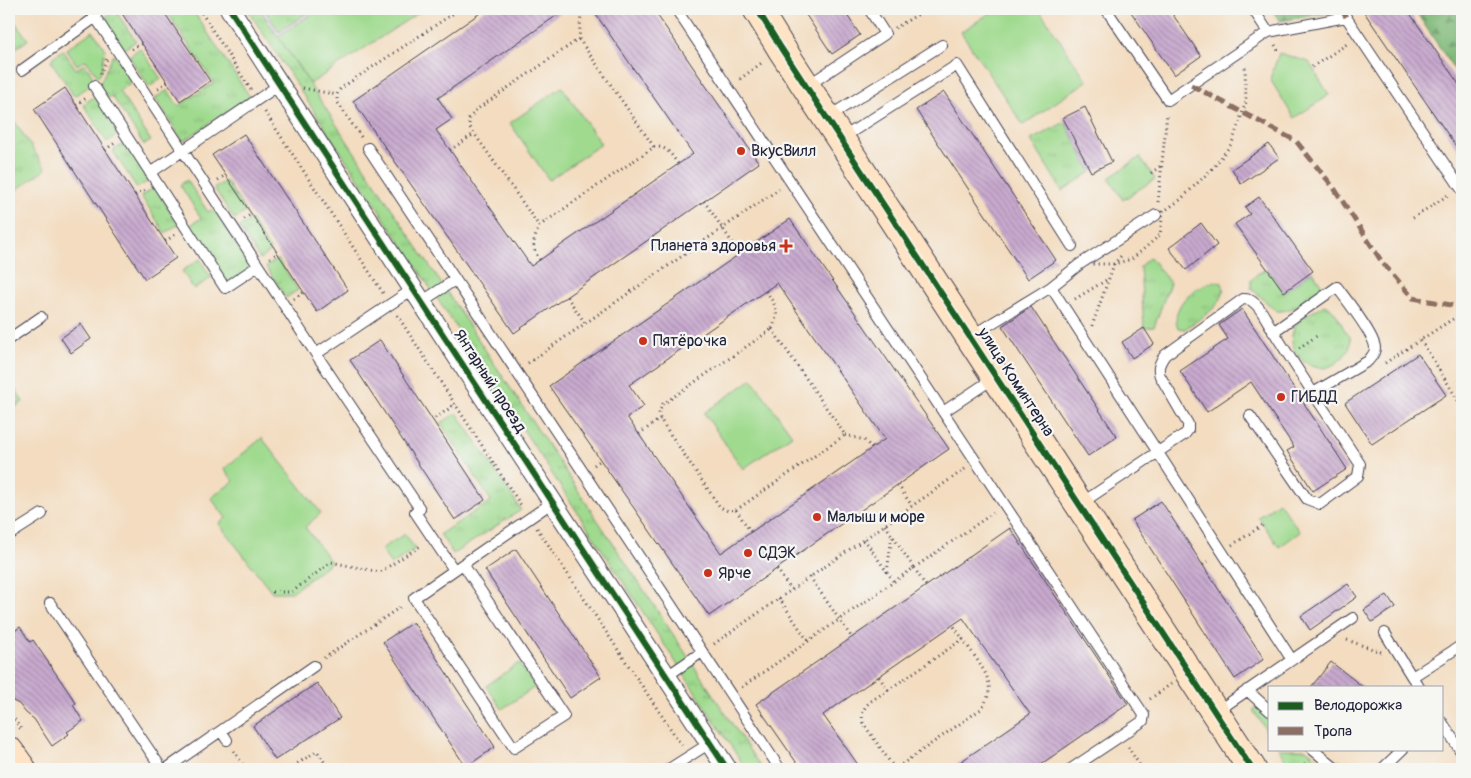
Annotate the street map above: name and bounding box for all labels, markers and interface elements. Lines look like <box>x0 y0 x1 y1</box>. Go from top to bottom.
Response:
place label: ВкусВилл <box>751 141 816 161</box>
marker: ВкусВилл <box>735 145 747 157</box>
place label: Планета здоровья <box>651 236 776 256</box>
marker: Планета здоровья <box>780 240 792 252</box>
street label: улица Коминтерна <box>973 323 1059 440</box>
street label: Янтарный проезд <box>449 326 531 437</box>
place label: Пятёрочка <box>653 331 727 351</box>
marker: Пятёрочка <box>637 335 649 347</box>
place label: ГИБДД <box>1291 387 1337 407</box>
marker: ГИБДД <box>1275 391 1287 403</box>
place label: Малыш и море <box>827 507 925 527</box>
marker: Малыш и море <box>811 511 823 523</box>
place label: СДЭК <box>758 543 796 563</box>
marker: СДЭК <box>742 547 754 559</box>
place label: Ярче <box>718 563 751 583</box>
marker: Ярче <box>702 567 714 579</box>
legend <box>1268 686 1444 750</box>
text: Велодорожка <box>1314 696 1402 715</box>
text: Тропа <box>1314 722 1352 741</box>

